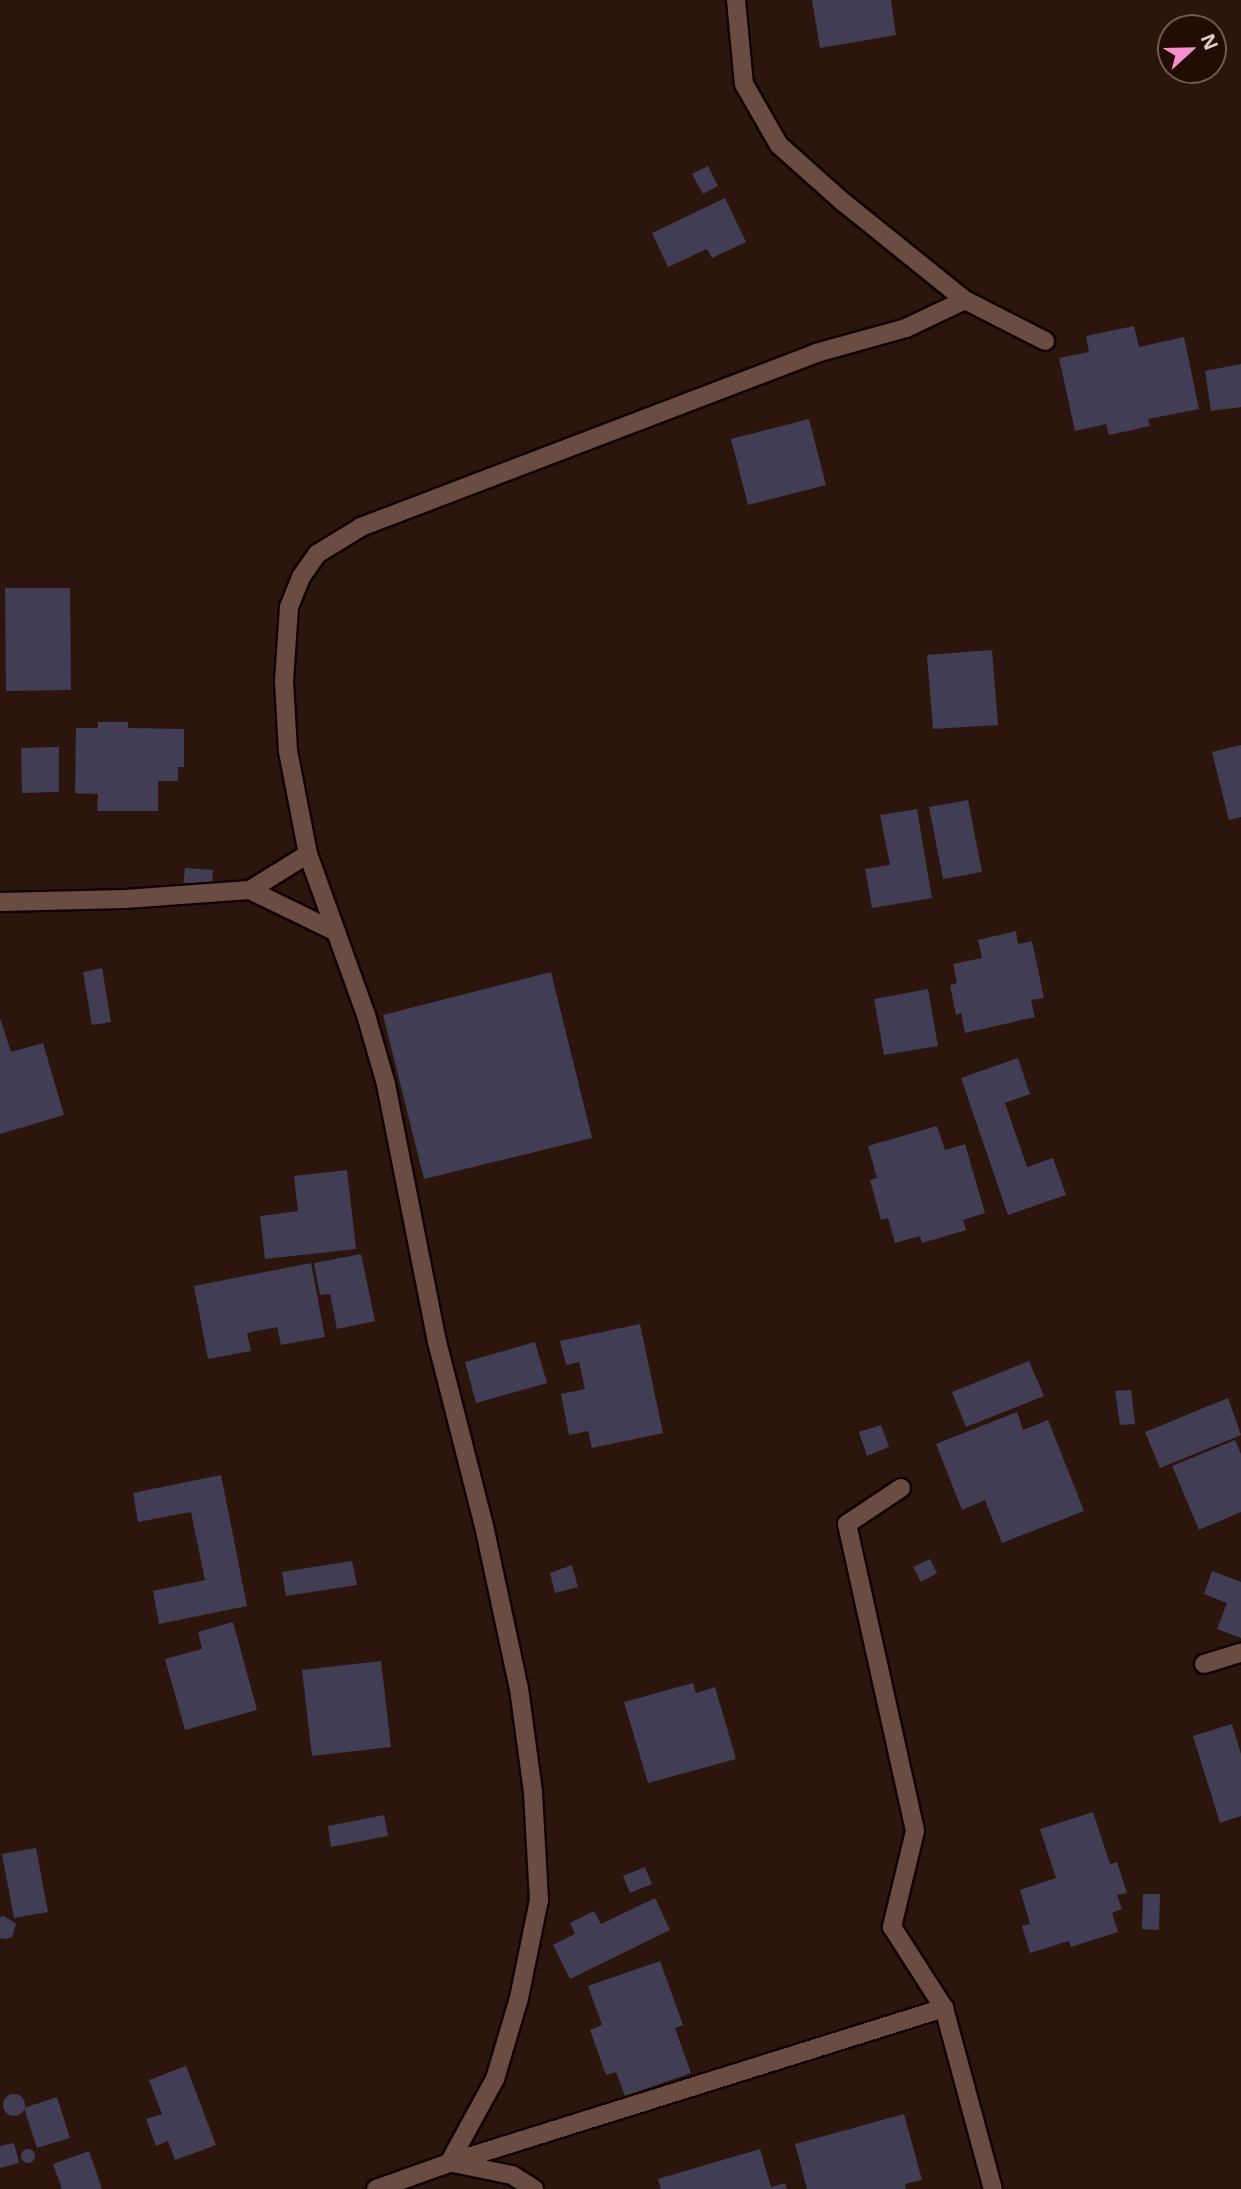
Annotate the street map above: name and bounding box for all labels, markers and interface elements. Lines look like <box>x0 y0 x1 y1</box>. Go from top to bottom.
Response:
north arrow <box>1157 14 1227 84</box>
text: N <box>1195 30 1225 54</box>

